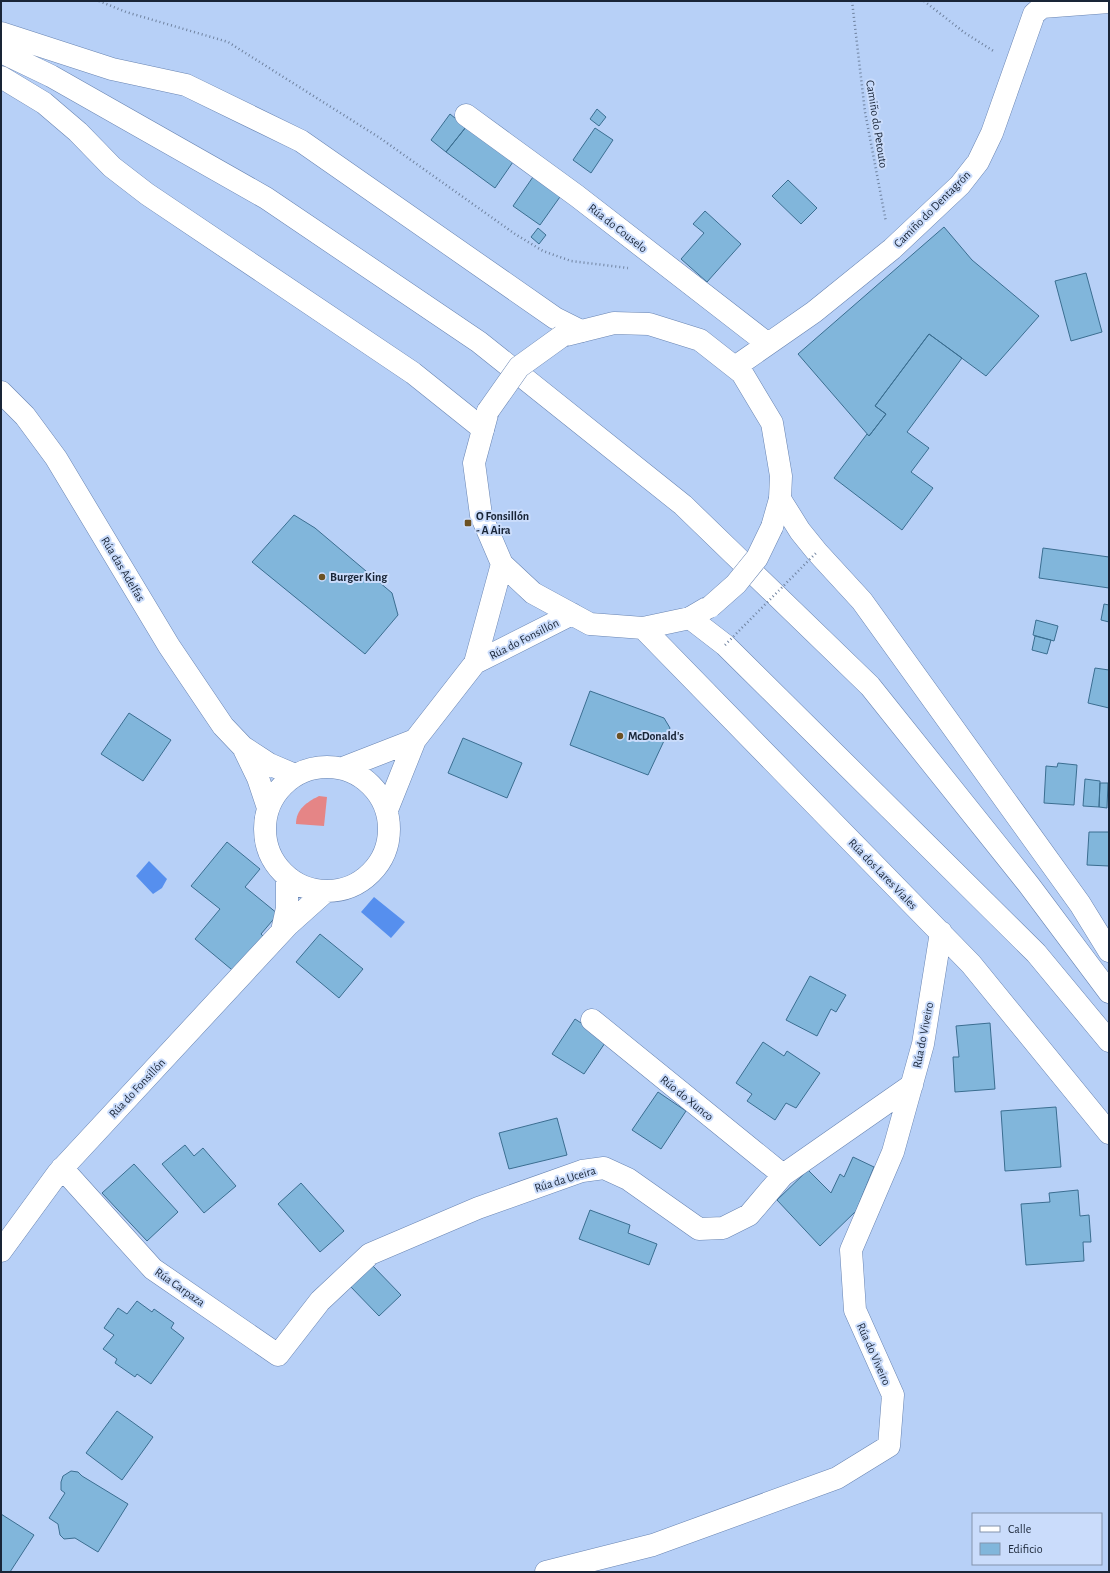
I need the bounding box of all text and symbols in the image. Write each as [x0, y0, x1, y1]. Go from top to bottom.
street label: Camiño do Petouto [864, 79, 890, 169]
street label: Camiño do Dentagrón [891, 168, 973, 250]
street label: Rúa do Couselo [586, 201, 650, 255]
place label: O Fonsillón - A Aira [476, 510, 529, 536]
marker: O Fonsillón - A Aira [463, 518, 473, 528]
street label: Rúa das Adelfas [99, 535, 147, 603]
place label: Burger King [330, 571, 388, 583]
marker: Burger King [317, 572, 327, 582]
street label: Rúa do Fonsillón [487, 616, 561, 662]
place label: McDonald's [628, 730, 684, 742]
marker: McDonald's [615, 731, 625, 741]
street label: Rúa dos Lares Viales [846, 836, 920, 912]
street label: Rúa do Viveiro [911, 1001, 935, 1069]
street label: Rúa do Fonsillón [107, 1056, 167, 1120]
street label: Rúo do Xunco [658, 1073, 716, 1123]
street label: Rúa da Uceira [533, 1164, 597, 1194]
street label: Rúa Carpaza [153, 1266, 207, 1309]
street label: Rúa do Viveiro [855, 1321, 893, 1387]
legend [972, 1513, 1102, 1565]
text: Calle [1008, 1523, 1031, 1535]
text: Edificio [1008, 1543, 1043, 1555]

